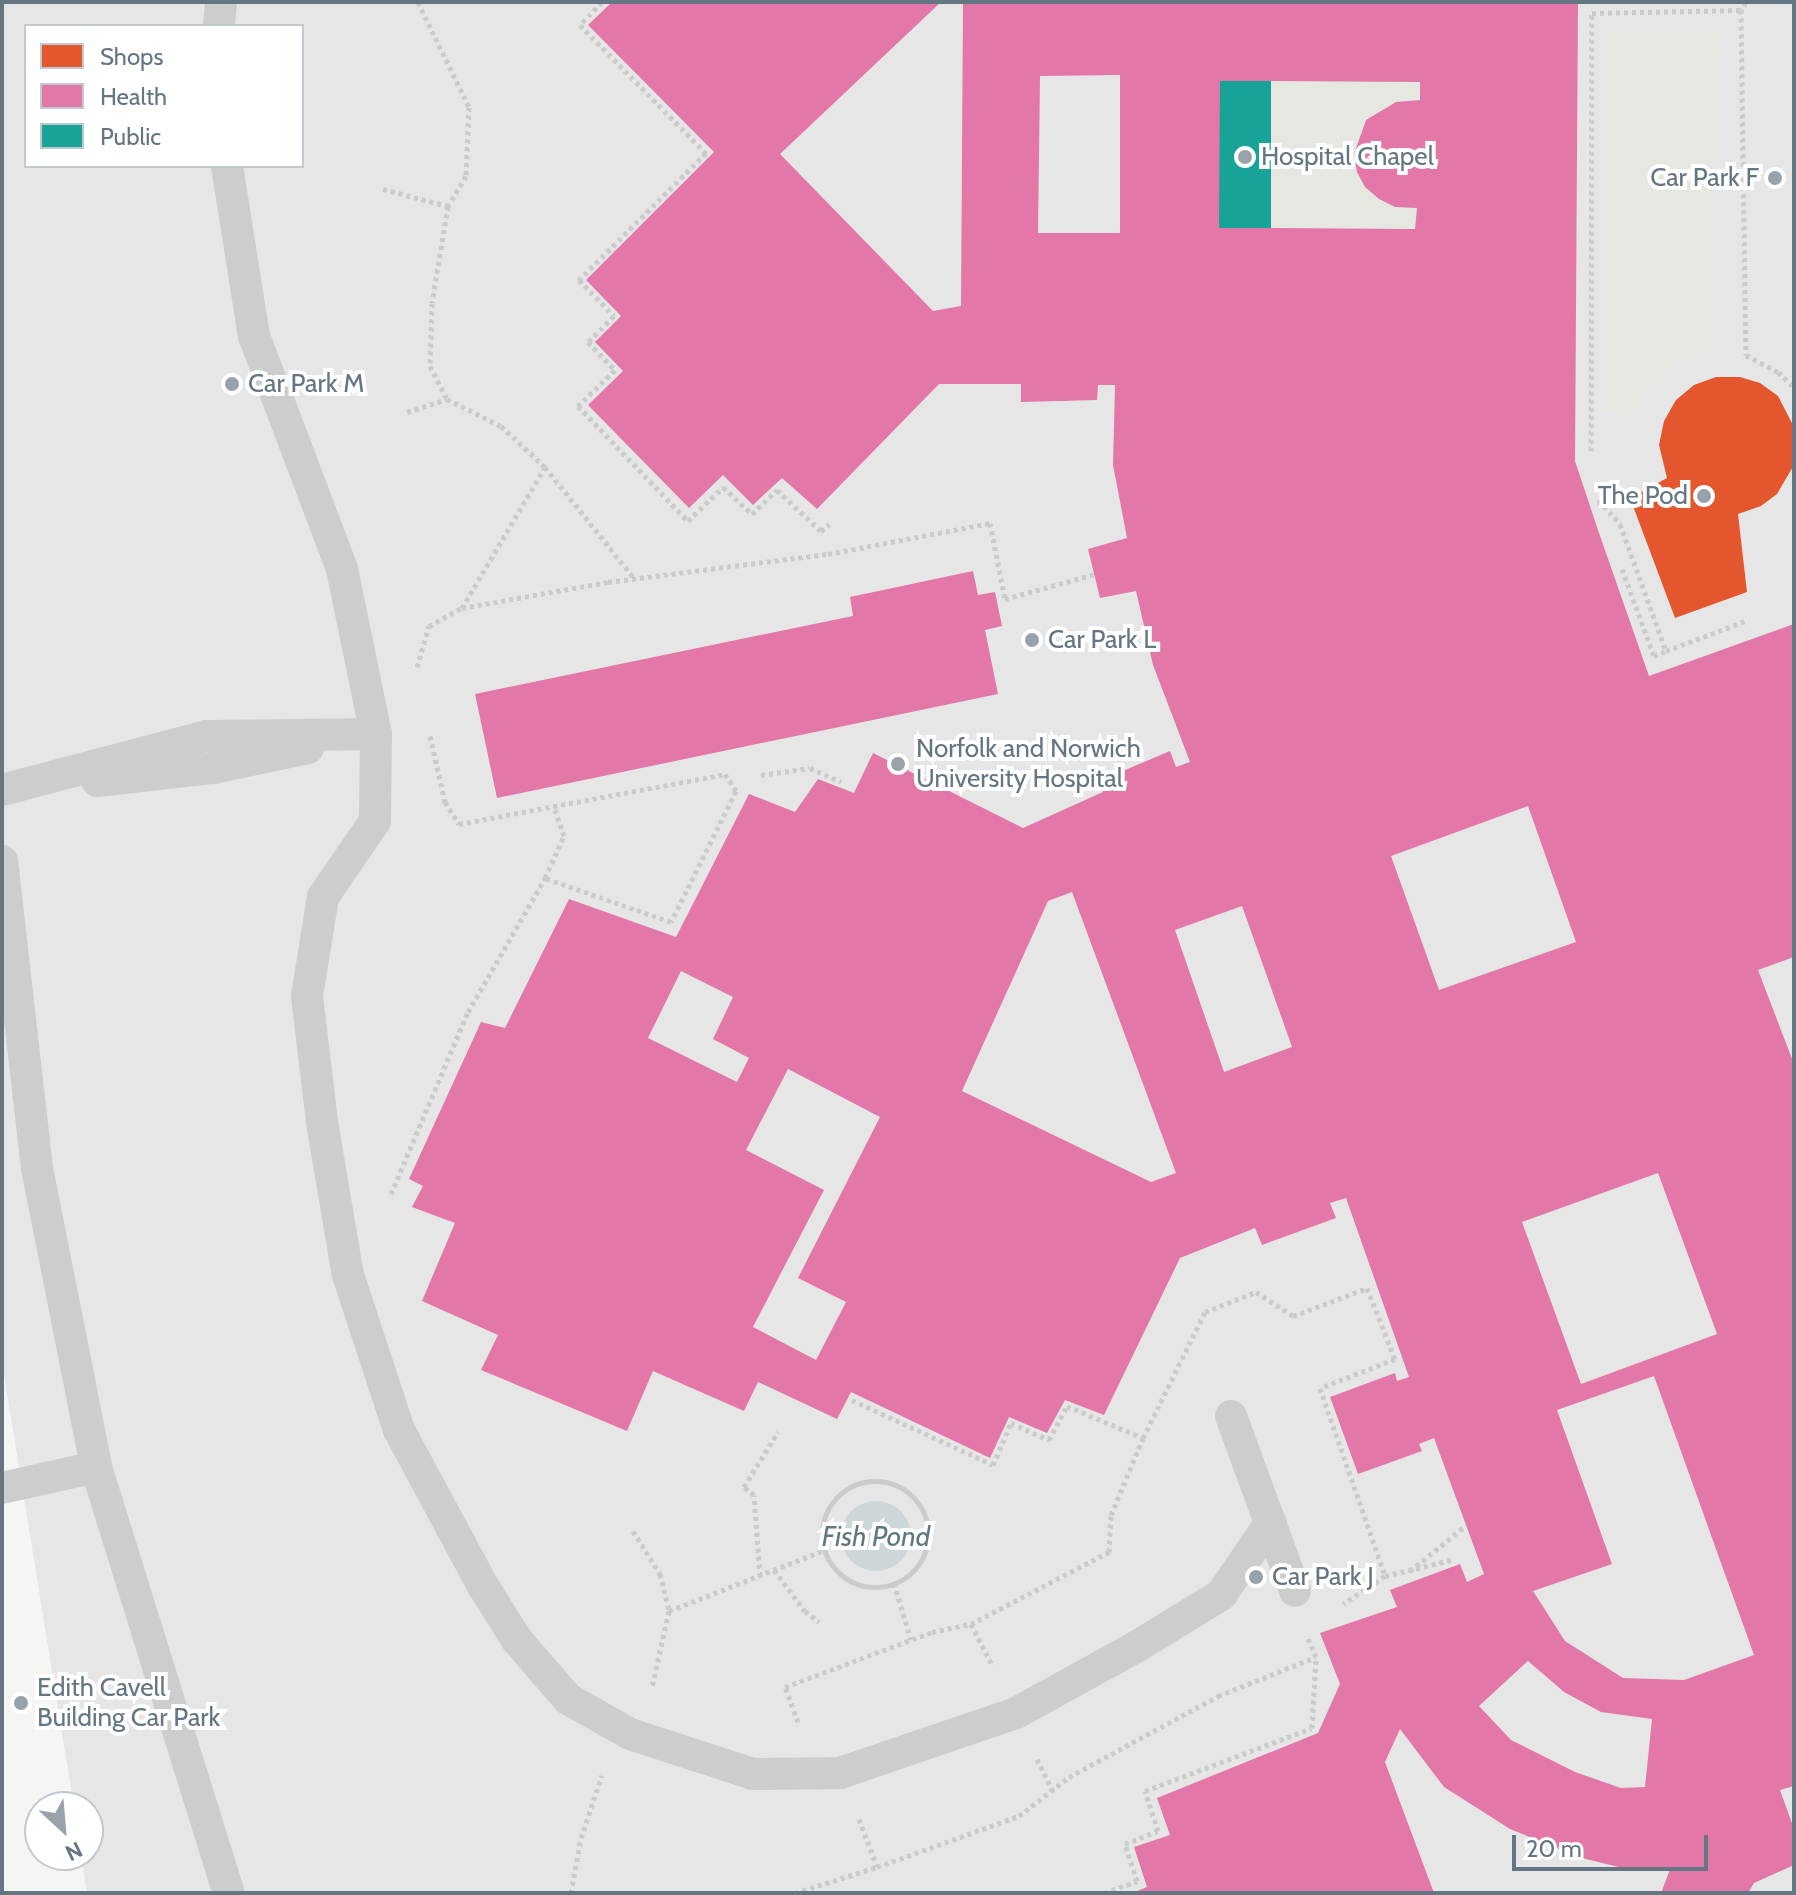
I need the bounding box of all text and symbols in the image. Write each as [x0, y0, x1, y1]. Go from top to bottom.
legend [24, 24, 304, 168]
text: Shops [100, 42, 163, 71]
text: Health [100, 82, 167, 111]
text: Public [100, 122, 161, 151]
place label: Hospital Chapel [1261, 141, 1434, 173]
marker: Hospital Chapel [1236, 148, 1254, 166]
place label: Car Park F [1650, 162, 1759, 194]
marker: Car Park F [1766, 169, 1784, 187]
place label: Car Park M [248, 368, 364, 400]
marker: Car Park M [223, 375, 241, 393]
place label: The Pod [1598, 480, 1688, 512]
marker: The Pod [1695, 487, 1713, 505]
place label: Car Park L [1048, 624, 1156, 656]
marker: Car Park L [1023, 631, 1041, 649]
place label: Norfolk and Norwich University Hospital [916, 733, 1141, 794]
marker: Norfolk and Norwich University Hospital [887, 753, 909, 775]
water label: Fish Pond [822, 1519, 930, 1553]
place label: Car Park J [1272, 1561, 1374, 1593]
marker: Car Park J [1247, 1568, 1265, 1586]
place label: Edith Cavell Building Car Park [37, 1672, 220, 1734]
marker: Edith Cavell Building Car Park [12, 1694, 30, 1712]
north arrow [24, 1791, 104, 1871]
scale bar [1516, 1819, 1712, 1869]
text: 20 m [1526, 1834, 1582, 1863]
text: N [61, 1836, 87, 1867]

